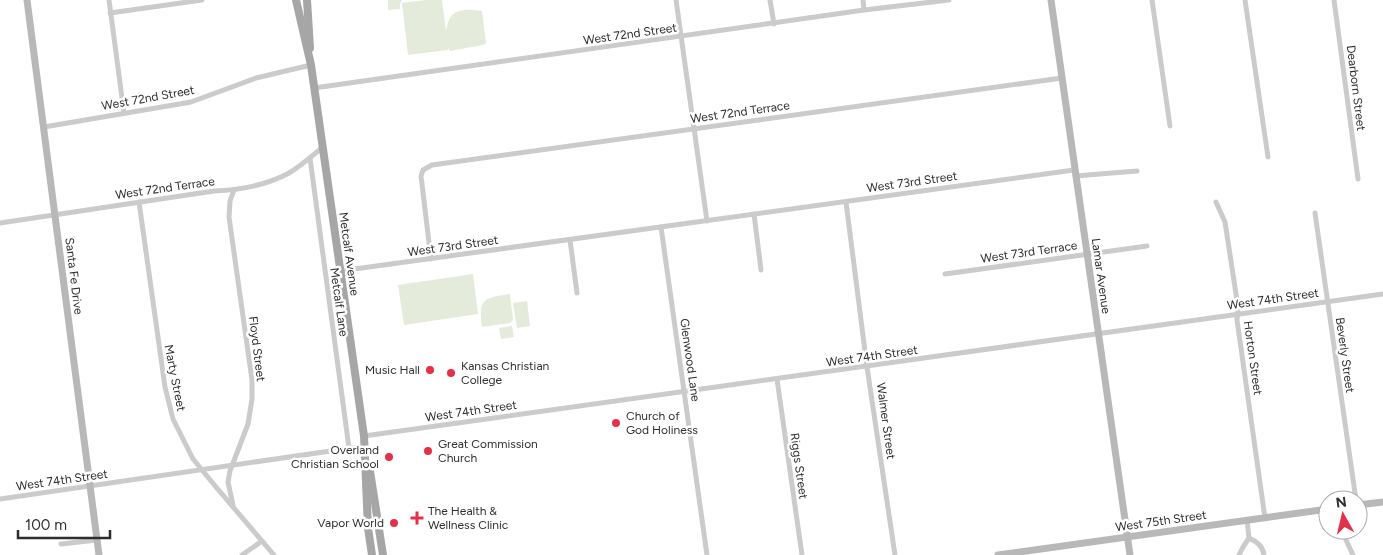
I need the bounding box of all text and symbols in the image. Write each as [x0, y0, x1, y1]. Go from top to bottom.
street label: West 72nd Street [582, 20, 678, 47]
street label: Dearborn Street [1344, 44, 1368, 132]
street label: West 72nd Street [100, 83, 196, 113]
street label: West 72nd Terrace [689, 98, 791, 126]
street label: West 73rd Street [866, 169, 959, 195]
street label: West 72nd Terrace [114, 174, 216, 202]
street label: Metcalf Avenue [336, 211, 362, 297]
street label: West 73rd Street [407, 233, 500, 259]
street label: Santa Fe Drive [62, 237, 86, 316]
street label: Lamar Avenue [1089, 237, 1113, 315]
street label: West 73rd Terrace [980, 238, 1079, 266]
street label: Metcalf Lane [327, 267, 351, 338]
street label: West 74th Street [1226, 286, 1320, 312]
street label: Floyd Street [246, 316, 268, 383]
street label: Beverly Street [1333, 316, 1357, 394]
street label: Glenwood Lane [677, 318, 703, 403]
street label: Horton Street [1241, 320, 1265, 396]
street label: Marty Street [162, 343, 188, 413]
street label: West 74th Street [825, 343, 919, 369]
place label: Kansas Christian College [461, 359, 550, 387]
place label: Music Hall [365, 363, 420, 377]
marker: Music Hall [424, 364, 436, 376]
marker: Kansas Christian College [445, 367, 457, 379]
street label: Walmer Street [874, 382, 898, 461]
street label: West 74th Street [424, 398, 518, 424]
place label: Church of God Holiness [626, 409, 698, 437]
marker: Church of God Holiness [610, 417, 622, 429]
street label: Riggs Street [787, 432, 811, 500]
place label: Great Commission Church [438, 437, 538, 465]
place label: Overland Christian School [291, 443, 379, 471]
marker: Great Commission Church [422, 445, 434, 457]
marker: Overland Christian School [383, 451, 395, 463]
street label: West 74th Street [15, 467, 109, 493]
north arrow [1318, 490, 1368, 540]
text: N [1335, 493, 1348, 512]
place label: The Health & Wellness Clinic [428, 504, 509, 532]
scale bar [18, 508, 110, 540]
street label: West 75th Street [1115, 508, 1208, 534]
marker: The Health & Wellness Clinic [410, 511, 424, 525]
text: 100 m [25, 516, 67, 534]
place label: Vapor World [317, 516, 384, 530]
marker: Vapor World [388, 517, 400, 529]

